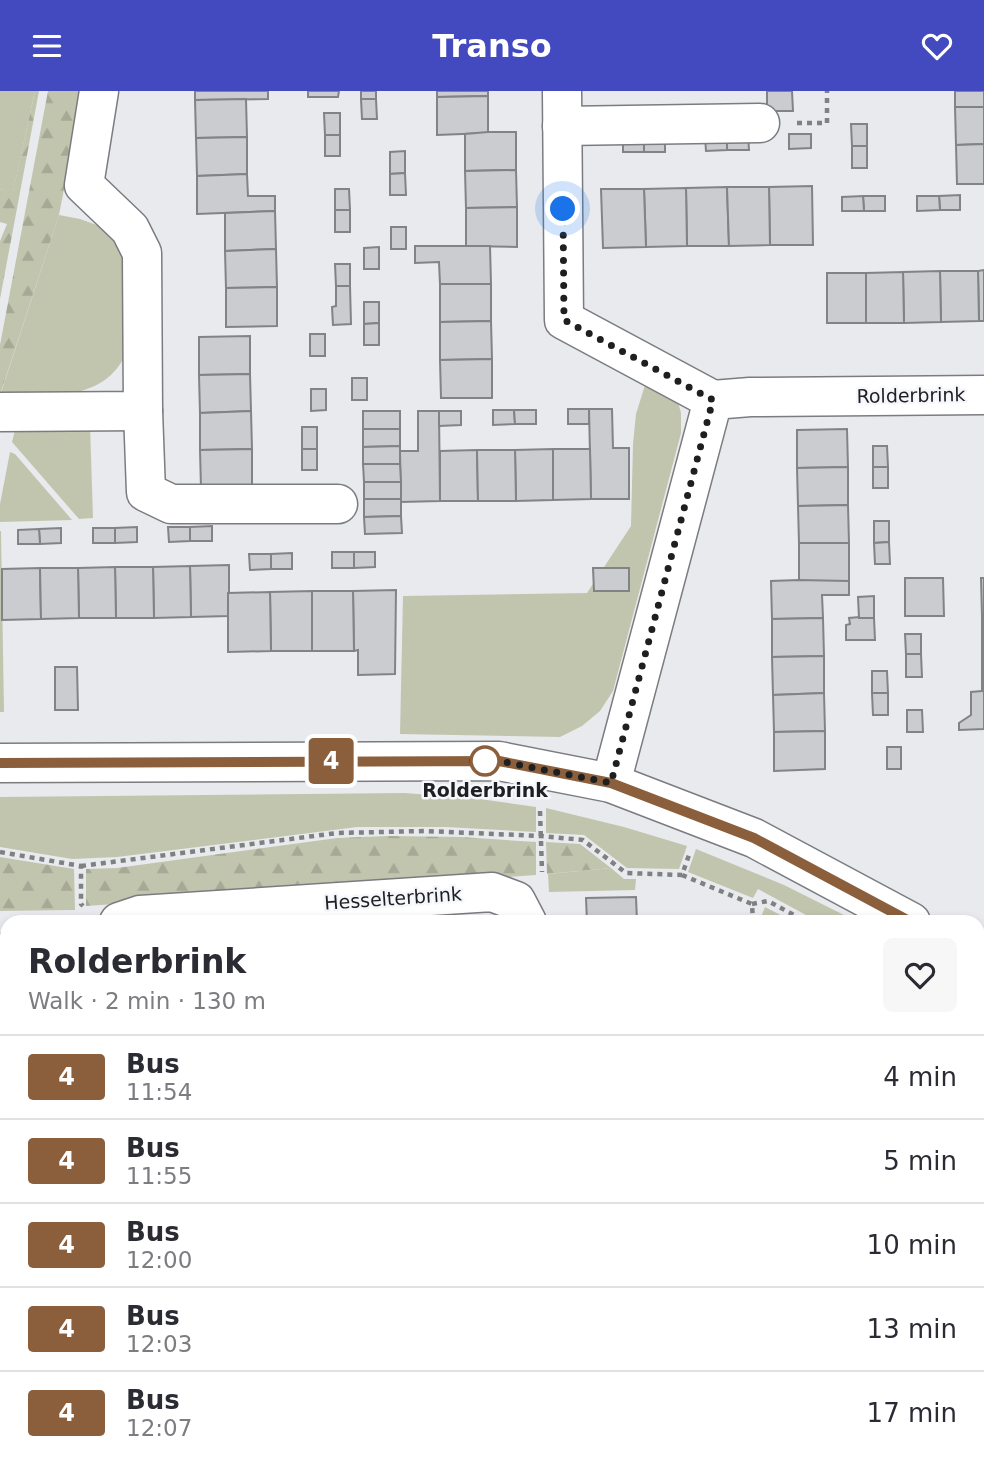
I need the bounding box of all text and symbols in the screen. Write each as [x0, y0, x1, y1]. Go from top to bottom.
icon: menu [28, 27, 66, 65]
text: Transo [432, 27, 552, 65]
icon: heart [918, 27, 956, 65]
your location [545, 191, 580, 226]
street label: Rolderbrink [856, 383, 966, 407]
line badge: 4 [308, 738, 354, 784]
marker: Rolderbrink [470, 746, 500, 776]
text: 4 [323, 747, 339, 775]
place label: Rolderbrink [422, 779, 548, 801]
street label: Hesselterbrink [323, 882, 463, 914]
button: heart [883, 938, 957, 1012]
text: Rolderbrink [28, 942, 246, 981]
text: Walk · 2 min · 130 m [28, 988, 266, 1014]
text: Bus [126, 1049, 180, 1079]
text: 4 min [883, 1062, 957, 1092]
text: 4 [58, 1063, 75, 1091]
text: 11:54 [126, 1079, 192, 1105]
text: Bus [126, 1133, 180, 1163]
text: 5 min [883, 1146, 957, 1176]
text: 4 [58, 1147, 75, 1175]
text: 11:55 [126, 1163, 192, 1189]
text: Bus [126, 1217, 180, 1247]
text: 10 min [867, 1230, 957, 1260]
text: 4 [58, 1231, 75, 1259]
text: 12:00 [126, 1247, 192, 1273]
text: Bus [126, 1301, 180, 1331]
text: 13 min [867, 1314, 957, 1344]
text: 4 [58, 1315, 75, 1343]
text: 12:03 [126, 1331, 192, 1357]
text: Bus [126, 1385, 180, 1415]
text: 17 min [867, 1398, 957, 1428]
text: 4 [58, 1399, 75, 1427]
text: 12:07 [126, 1415, 192, 1441]

